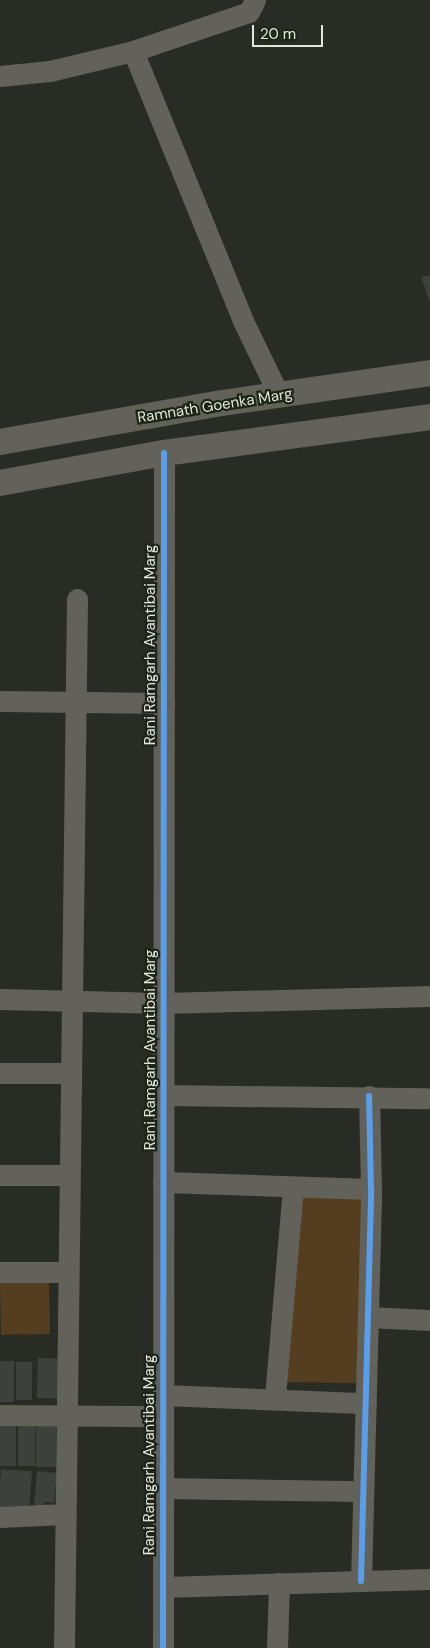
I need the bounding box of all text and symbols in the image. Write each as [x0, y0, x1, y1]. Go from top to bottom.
scale bar [255, 15, 326, 47]
text: 20 m [260, 24, 296, 44]
street label: Ramnath Goenka Marg [136, 385, 294, 427]
street label: Rani Ramgarh Avantibai Marg [142, 545, 160, 745]
street label: Rani Ramgarh Avantibai Marg [142, 950, 160, 1150]
street label: Rani Ramgarh Avantibai Marg [141, 1355, 159, 1555]

